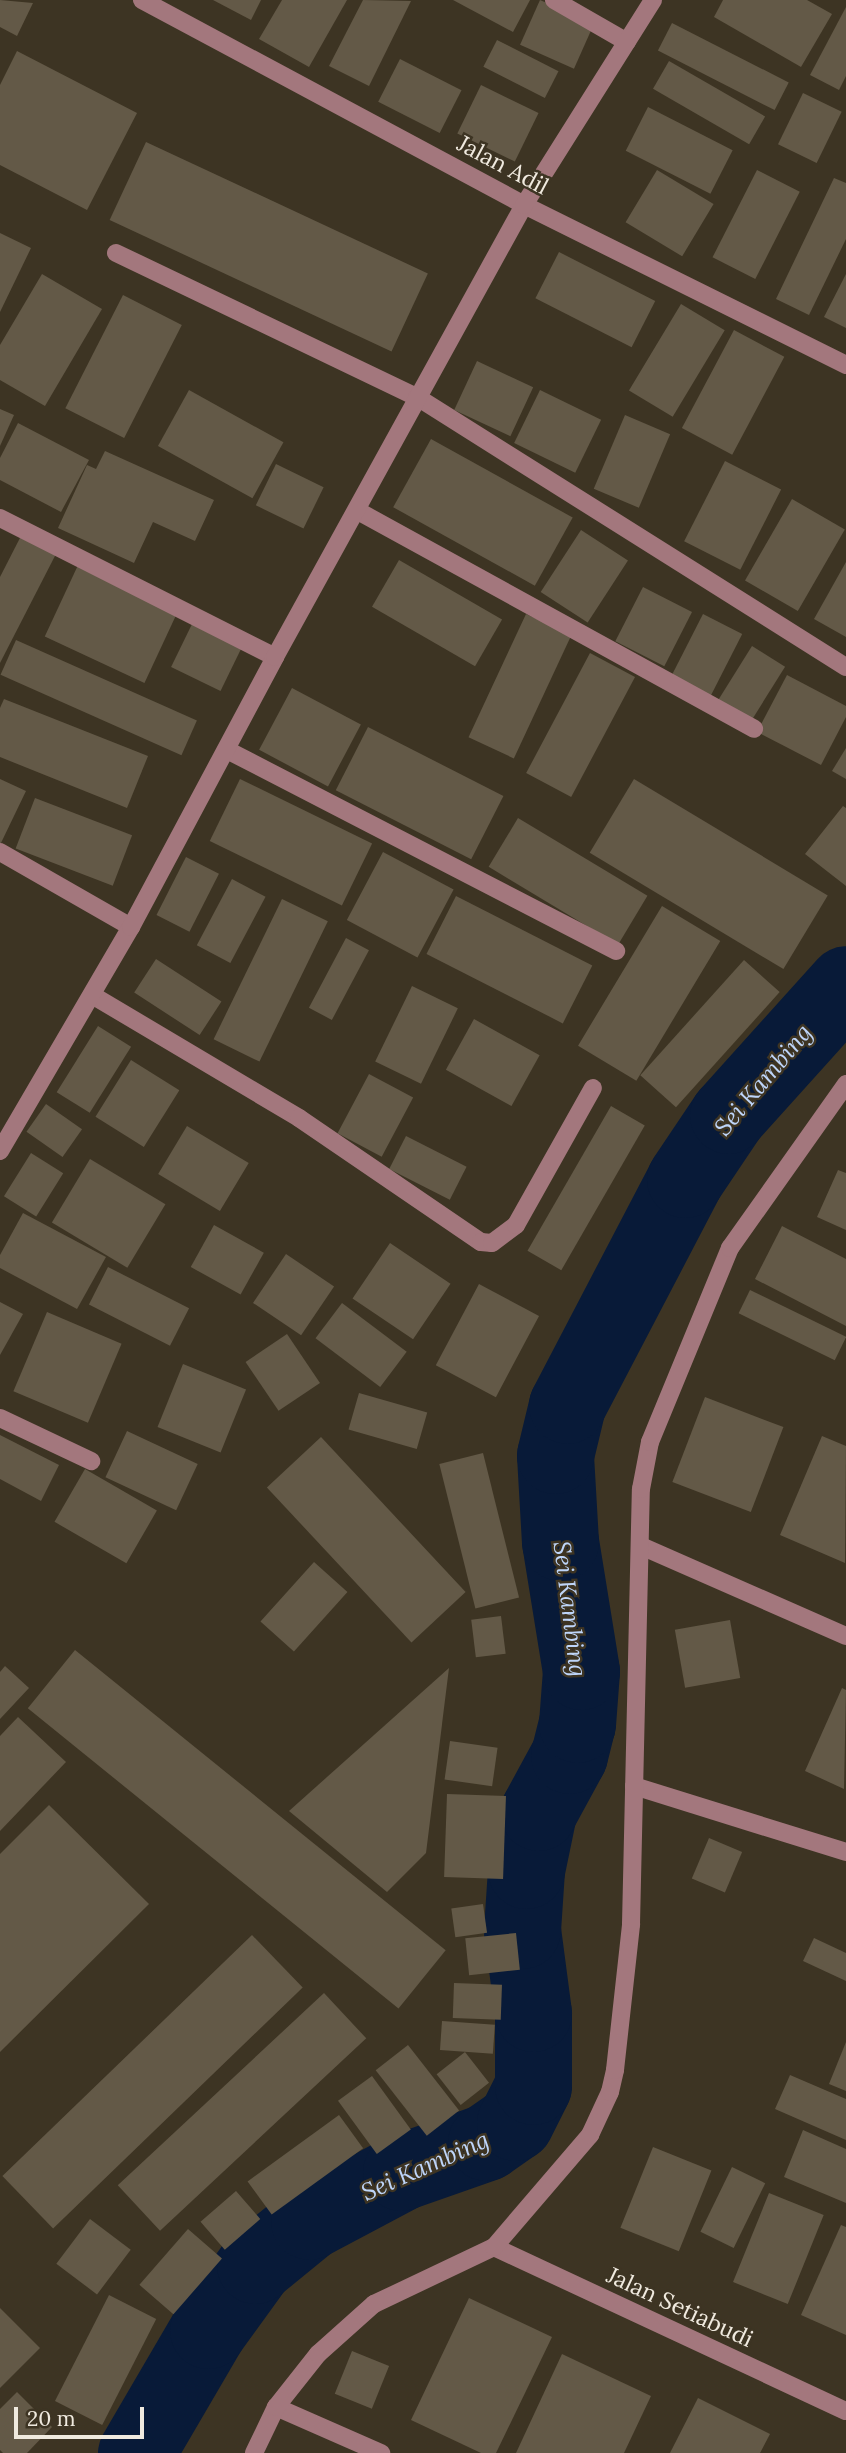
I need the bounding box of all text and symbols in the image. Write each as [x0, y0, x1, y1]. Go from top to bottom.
street label: Jalan Adil [453, 130, 553, 200]
water label: Sei Kambing [708, 1019, 818, 1141]
water label: Sei Kambing [547, 1540, 593, 1678]
water label: Sei Kambing [357, 2125, 493, 2207]
street label: Jalan Setiabudi [603, 2261, 757, 2353]
scale bar [18, 2394, 147, 2438]
text: 20 m [27, 2405, 76, 2432]

